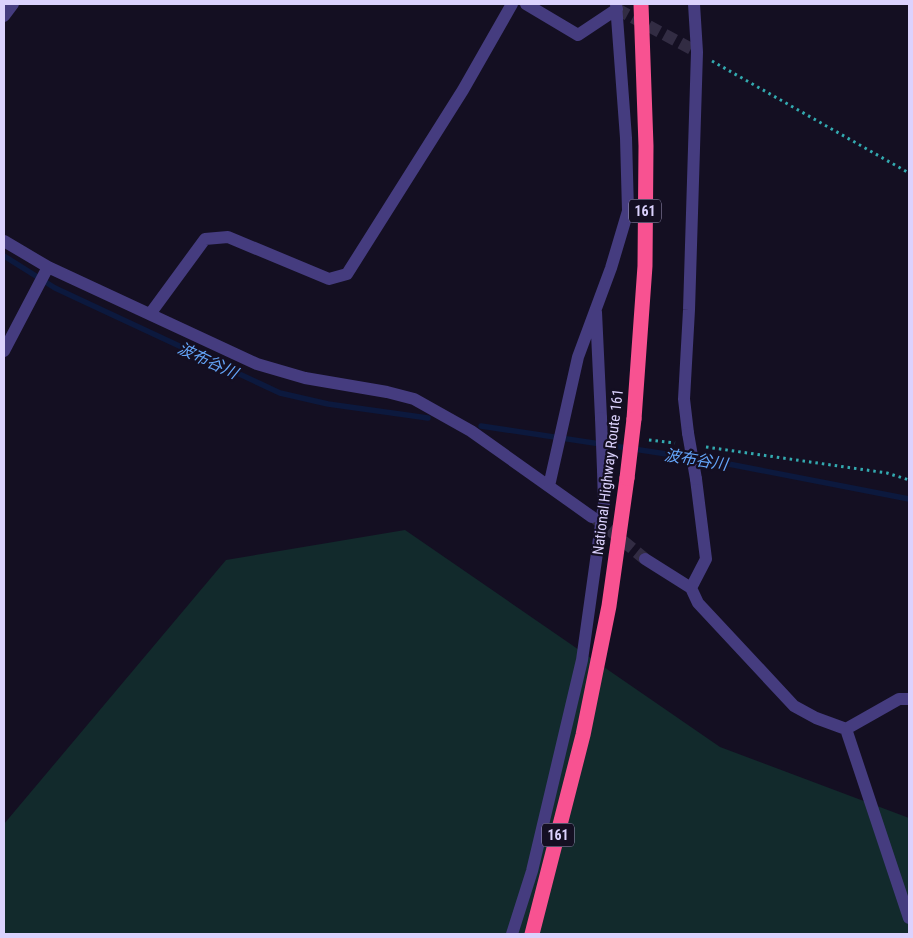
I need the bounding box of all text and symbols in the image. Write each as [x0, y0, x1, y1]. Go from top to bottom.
road number: 161 [629, 200, 661, 222]
water label: 波布谷川 [175, 338, 243, 383]
street label: National Highway Route 161 [589, 388, 627, 556]
water label: 波布谷川 [663, 445, 731, 474]
road number: 161 [542, 824, 574, 846]

